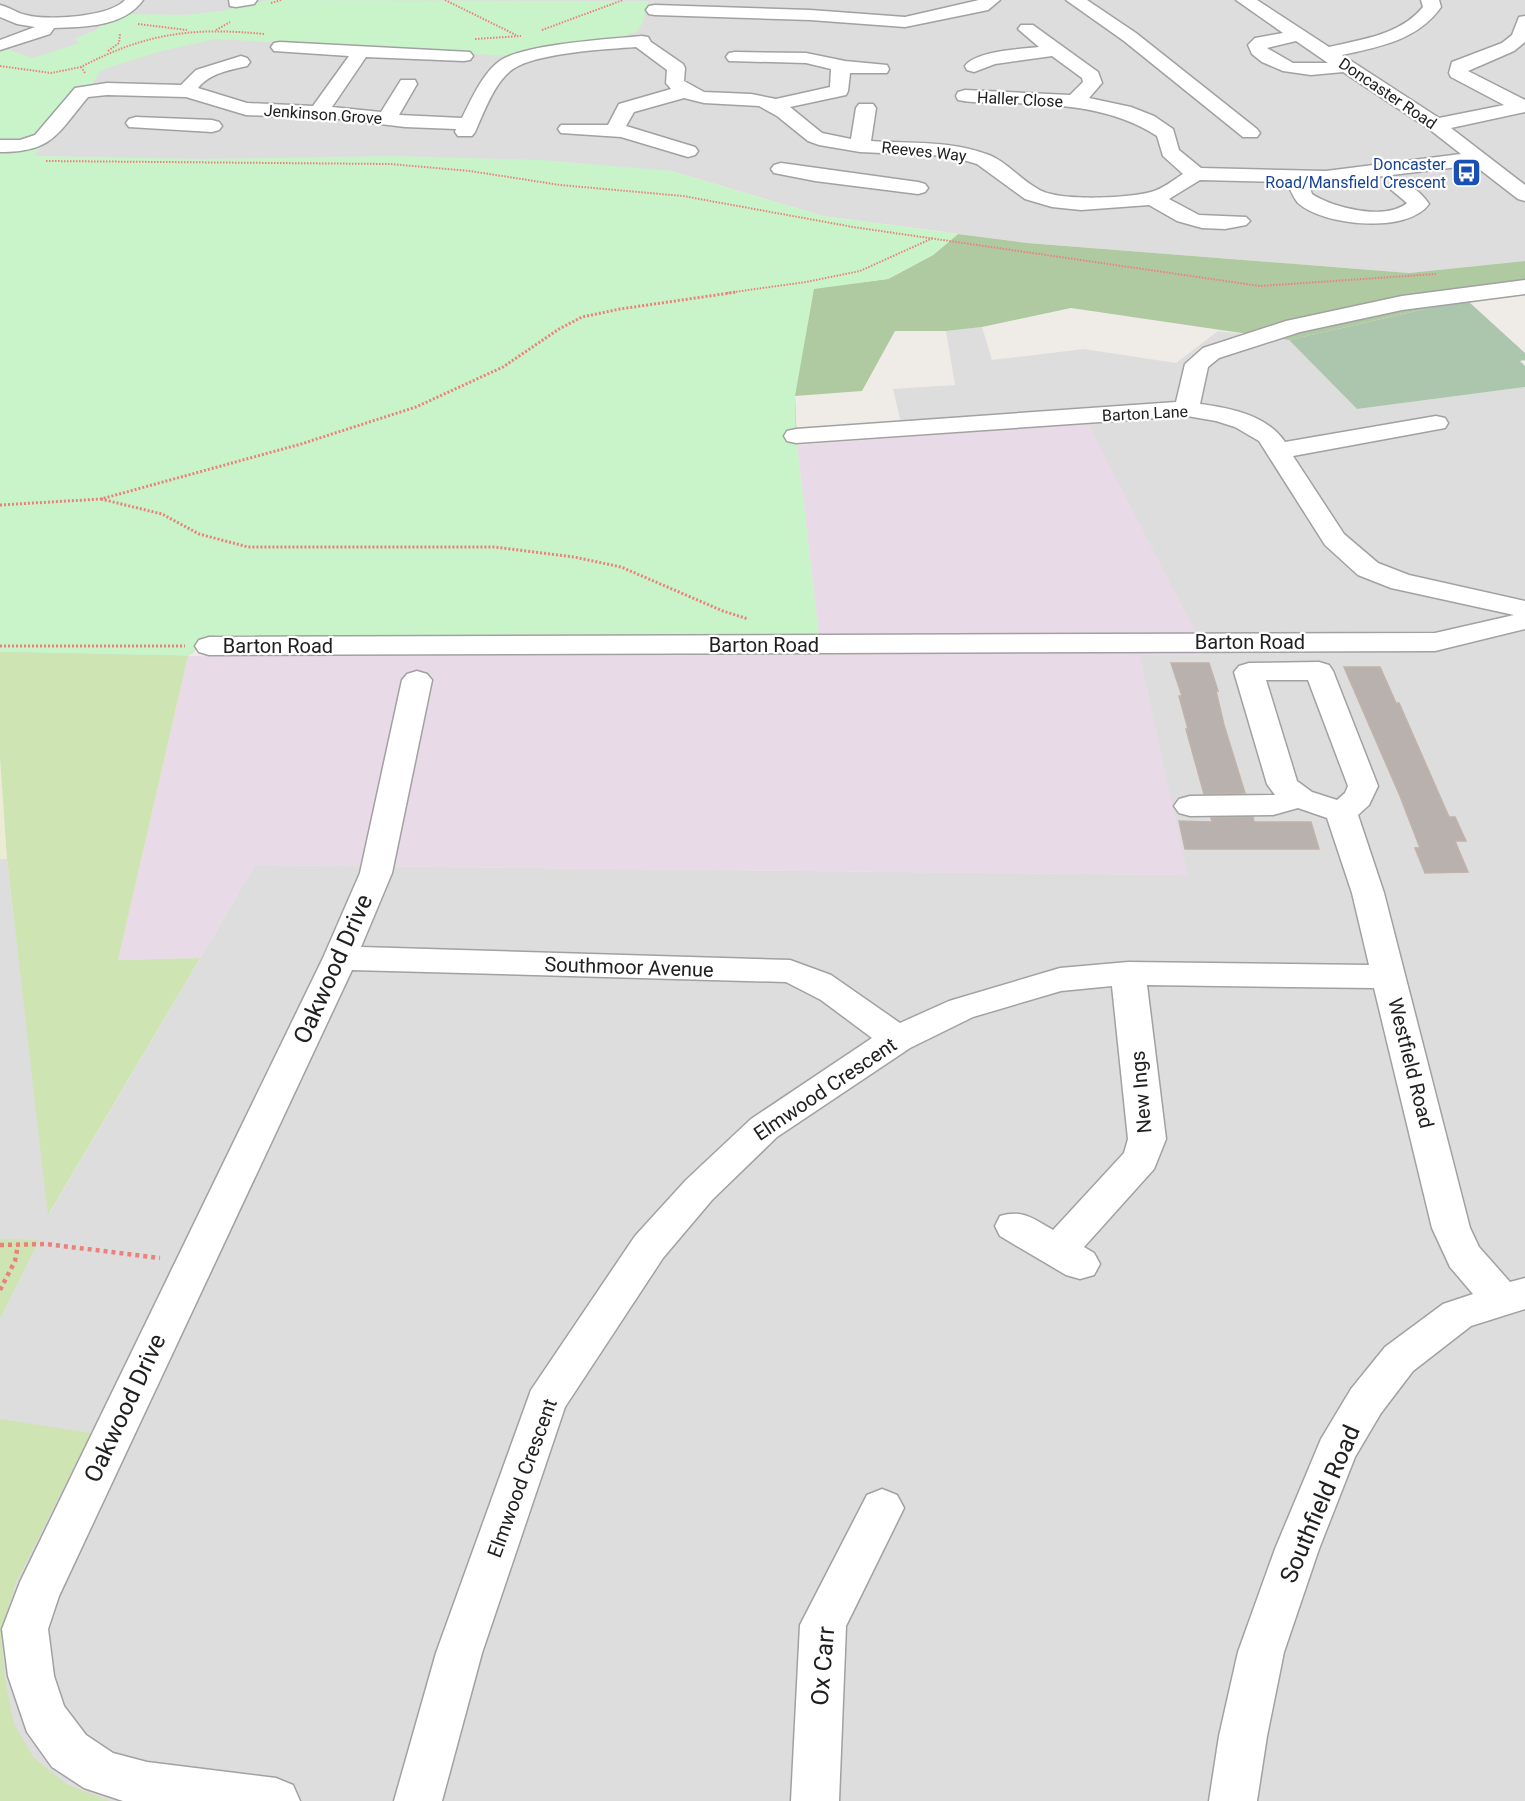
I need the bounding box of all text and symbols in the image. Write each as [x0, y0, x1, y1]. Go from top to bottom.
street label: Doncaster Road [1335, 54, 1440, 133]
street label: Haller Close [977, 88, 1063, 111]
street label: Jenkinson Grove [263, 101, 383, 128]
street label: Reeves Way [881, 138, 968, 165]
place label: Doncaster Road/Mansfield Crescent [1265, 155, 1447, 192]
bus stop icon: Doncaster Road/Mansfield Crescent [1451, 157, 1483, 189]
street label: Barton Lane [1102, 402, 1189, 425]
street label: Barton Road [1195, 630, 1305, 654]
street label: Barton Road [709, 633, 819, 657]
street label: Barton Road [223, 634, 333, 658]
street label: Oakwood Drive [288, 890, 378, 1048]
street label: Southmoor Avenue [544, 952, 714, 982]
street label: Westfield Road [1383, 995, 1439, 1131]
street label: Elmwood Crescent [749, 1032, 901, 1146]
street label: New Ings [1125, 1050, 1157, 1134]
street label: Oakwood Drive [78, 1329, 172, 1487]
street label: Elmwood Crescent [482, 1395, 562, 1561]
street label: Southfield Road [1274, 1421, 1366, 1587]
street label: Ox Carr [806, 1625, 840, 1707]

